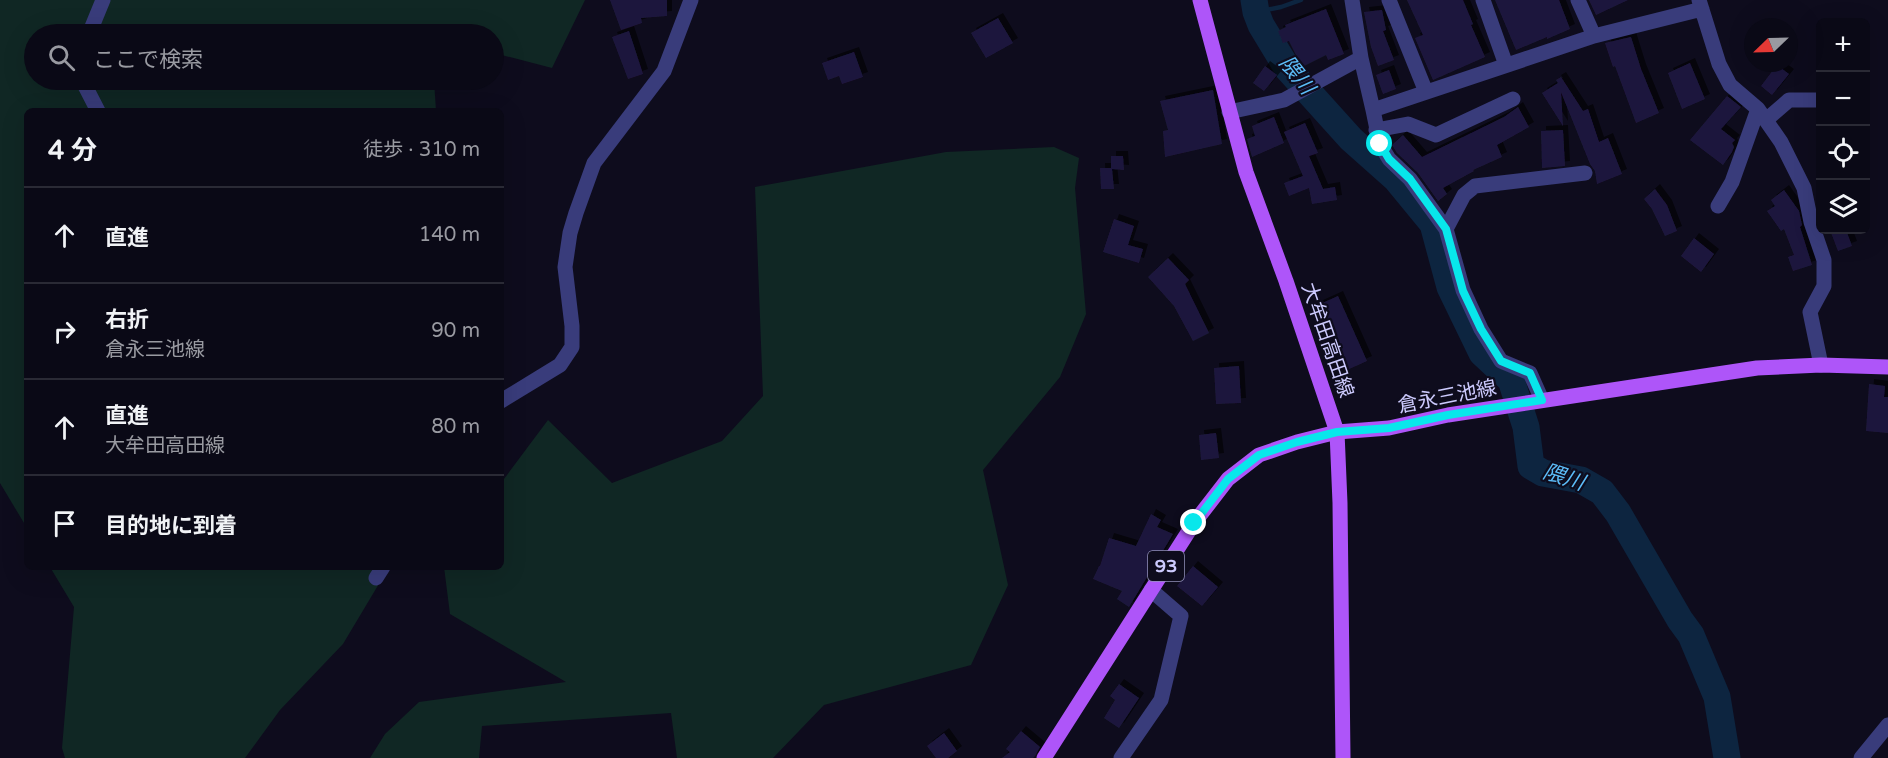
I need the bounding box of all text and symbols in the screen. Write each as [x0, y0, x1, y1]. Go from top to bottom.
north arrow [1744, 18, 1798, 72]
map controls [1816, 18, 1870, 234]
button: + [1816, 18, 1870, 72]
search box [24, 24, 504, 90]
icon: search [45, 41, 78, 74]
text: ここで検索 [93, 47, 203, 73]
water label: 隈川 [1274, 51, 1321, 101]
button: − [1816, 72, 1870, 126]
button: locate [1816, 126, 1870, 180]
route start [1366, 130, 1392, 156]
text: 4 分 [48, 135, 97, 166]
text: 徒歩 · 310 m [363, 138, 480, 162]
button: layers [1816, 180, 1870, 234]
icon: ahead [48, 219, 81, 252]
text: 140 m [419, 223, 480, 247]
text: 直進 [105, 225, 149, 251]
street label: 大牟田高田線 [1296, 280, 1358, 401]
text: 右折 [105, 307, 149, 333]
icon: right [48, 315, 81, 348]
text: 90 m [431, 319, 480, 343]
text: 倉永三池線 [105, 338, 205, 362]
street label: 倉永三池線 [1396, 376, 1499, 418]
text: 直進 [105, 403, 149, 429]
icon: ahead [48, 411, 81, 444]
text: 80 m [431, 415, 480, 439]
text: 大牟田高田線 [105, 434, 225, 458]
water label: 隈川 [1540, 459, 1590, 496]
icon: arrive [48, 507, 81, 540]
route end [1180, 509, 1206, 535]
text: 目的地に到着 [105, 513, 237, 539]
road number: 93 [1148, 551, 1184, 581]

